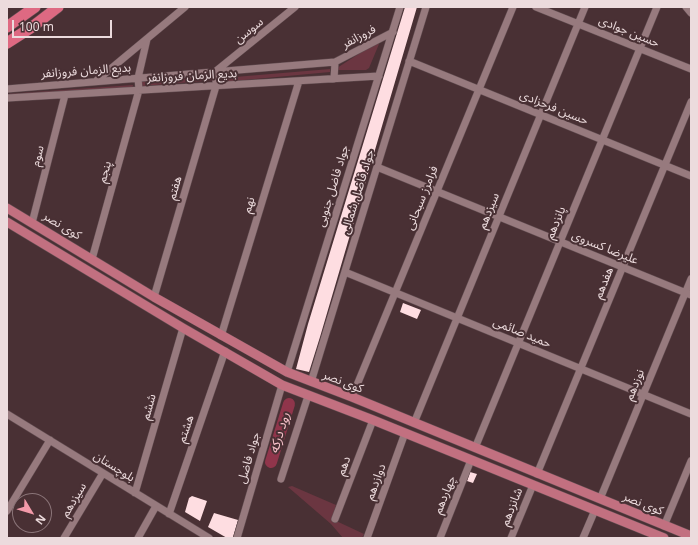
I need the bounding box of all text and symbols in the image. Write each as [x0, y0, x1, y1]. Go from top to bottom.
scale bar [14, 12, 114, 38]
street label: حسین جوادی [597, 13, 661, 51]
street label: سوسن [232, 15, 266, 47]
text: 100 m [19, 18, 54, 35]
street label: فروزانفر [340, 22, 378, 52]
street label: بدیع الزمان فروزانفر [40, 61, 132, 81]
street label: بدیع‌ الزمان فروزانفر [146, 66, 238, 86]
street label: حسین فرحزادی [518, 88, 590, 128]
street label: جواد فاضل جنوبی [314, 143, 352, 229]
street label: سوم [28, 144, 48, 168]
street label: جواد فاضل شمالی [338, 148, 378, 236]
street label: پنجم [95, 159, 115, 185]
street label: فرامرز سبحانی [403, 164, 441, 232]
street label: هفتم [165, 174, 185, 202]
street label: سیزدهم [475, 191, 503, 231]
street label: نهم [240, 195, 258, 215]
street label: پانزدهم [543, 205, 569, 241]
street label: کوی نصر [40, 209, 84, 243]
street label: علیرضا کسروی [570, 228, 640, 268]
street label: هفدهم [591, 265, 617, 301]
street label: حمید صائمی [491, 315, 553, 351]
street label: نوزدهم [622, 367, 648, 403]
street label: کوی نصر [321, 368, 365, 396]
street label: ششم [138, 392, 160, 422]
water label: رود درکه [266, 410, 294, 456]
street label: هشتم [175, 413, 197, 445]
street label: جواد فاضل [235, 431, 263, 485]
street label: بلوچستان [91, 449, 137, 485]
street label: دهم [334, 454, 354, 478]
street label: دوازدهم [363, 462, 389, 502]
street label: چهاردهم [431, 474, 459, 516]
street label: سیزدهم [58, 480, 90, 520]
street label: شانزدهم [498, 486, 526, 528]
street label: کوی نصر [621, 489, 665, 519]
north arrow [12, 493, 52, 533]
text: N [32, 512, 50, 528]

